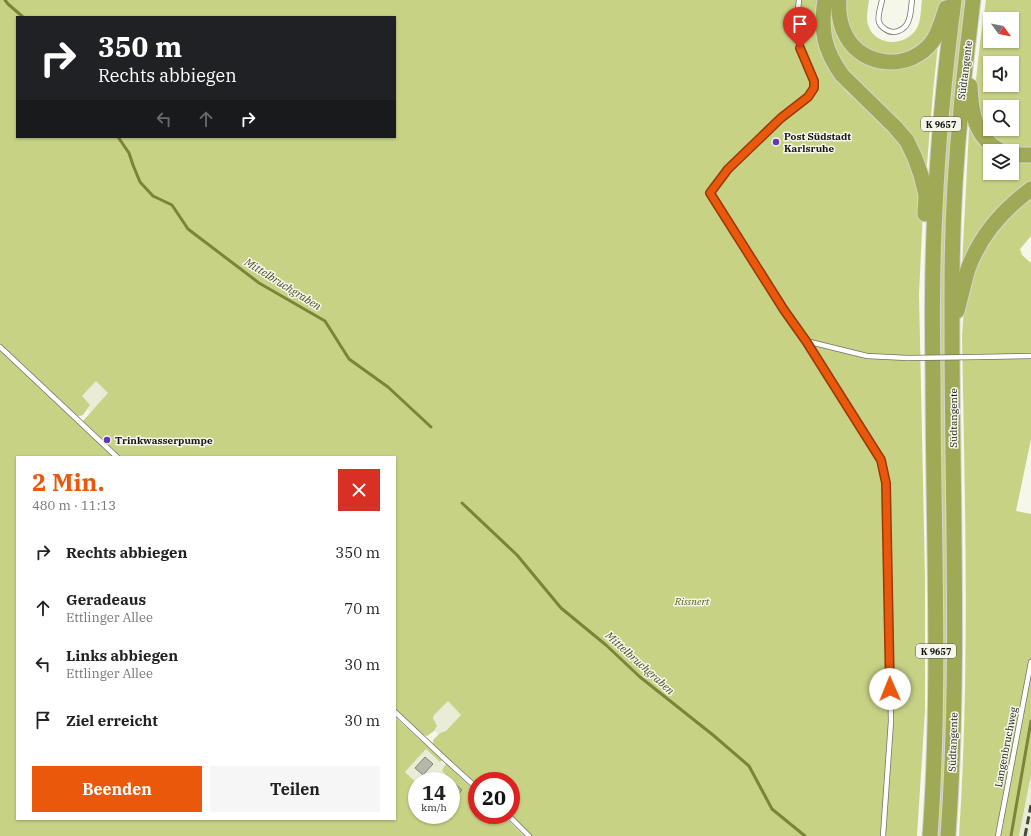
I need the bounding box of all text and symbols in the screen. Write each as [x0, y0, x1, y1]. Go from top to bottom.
pin [783, 7.0, 817, 48]
north arrow [983, 12, 1019, 48]
map controls [983, 12, 1019, 180]
icon: arrive [789, 13, 811, 35]
text: 350 m [98, 28, 182, 65]
icon: right [32, 32, 84, 84]
street label: Südtangente [955, 40, 975, 100]
button: sound [983, 56, 1019, 92]
text: Rechts abbiegen [98, 64, 237, 87]
button: search [983, 100, 1019, 136]
icon: left [153, 108, 175, 130]
icon: ahead [195, 108, 217, 130]
icon: right [237, 108, 259, 130]
road number: K 9657 [921, 117, 961, 131]
place label: Post Südstadt Karlsruhe [784, 130, 851, 155]
marker: Post Südstadt Karlsruhe [771, 137, 781, 147]
button: layers [983, 144, 1019, 180]
water label: Mittelbruchgraben [241, 254, 325, 314]
street label: Südtangente [947, 388, 960, 448]
place label: Trinkwasserpumpe [115, 434, 213, 447]
marker: Trinkwasserpumpe [102, 435, 112, 445]
text: 2 Min. [32, 466, 104, 498]
button: close [338, 469, 380, 511]
text: 480 m · 11:13 [32, 497, 116, 514]
icon: right [32, 541, 54, 563]
text: Rechts abbiegen [66, 543, 187, 562]
text: 350 m [335, 543, 380, 562]
text: Geradeaus [66, 590, 146, 609]
park label: Rissnert [674, 595, 710, 608]
icon: ahead [32, 597, 54, 619]
text: 70 m [344, 599, 380, 618]
text: Ettlinger Allee [66, 609, 153, 626]
water label: Mittelbruchgraben [602, 628, 678, 698]
road number: K 9657 [916, 644, 956, 658]
text: Links abbiegen [66, 646, 178, 665]
icon: left [32, 653, 54, 675]
text: 30 m [344, 655, 380, 674]
text: Ettlinger Allee [66, 665, 153, 682]
position arrow [869, 668, 911, 710]
street label: Langenbruchweg [992, 705, 1020, 788]
icon: arrive [32, 709, 54, 731]
text: Ziel erreicht [66, 711, 158, 730]
text: 30 m [344, 711, 380, 730]
street label: Südtangente [945, 712, 961, 772]
button: Beenden [32, 766, 202, 812]
button: Teilen [210, 766, 380, 812]
speed limit sign: 20 [468, 772, 520, 824]
text: 14 [422, 779, 446, 806]
text: km/h [421, 801, 447, 814]

